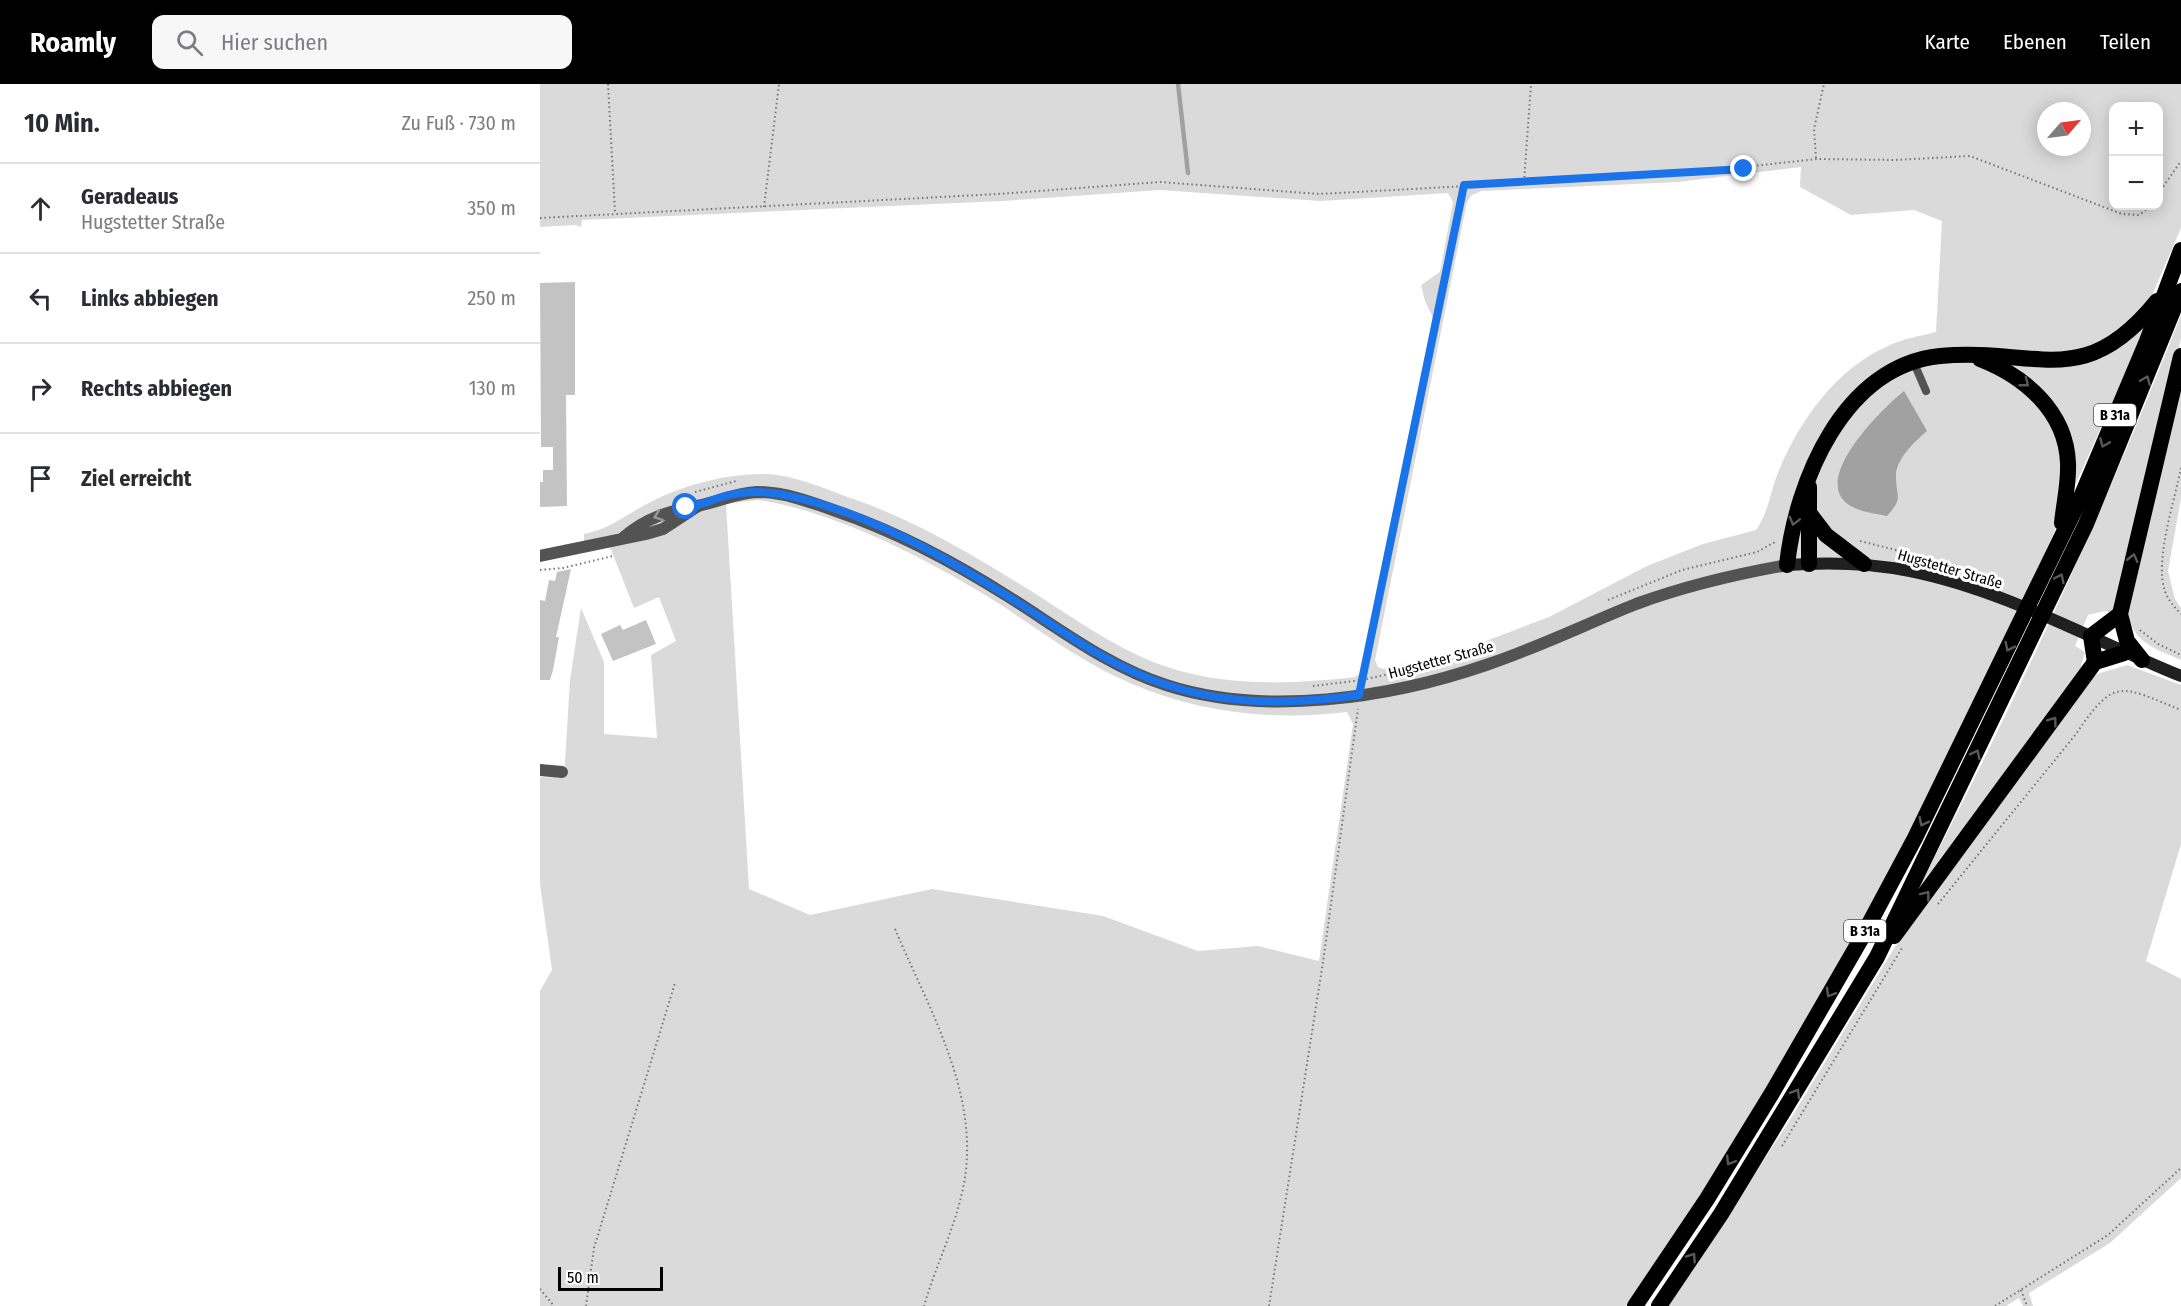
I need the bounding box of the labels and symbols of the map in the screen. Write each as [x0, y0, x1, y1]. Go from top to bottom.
north arrow [2037, 102, 2091, 156]
route end [1730, 155, 1756, 181]
one-way arrow [2139, 375, 2151, 386]
one-way arrow [2018, 376, 2029, 387]
road number: B 31a [2094, 404, 2136, 426]
one-way arrow [2099, 436, 2111, 447]
route start [672, 493, 698, 519]
one-way arrow [653, 508, 664, 521]
one-way arrow [1788, 516, 1801, 526]
street label: Hugstetter Straße [1896, 545, 2004, 593]
one-way arrow [2126, 553, 2139, 563]
one-way arrow [2053, 574, 2065, 585]
street label: Hugstetter Straße [1386, 637, 1496, 683]
one-way arrow [2004, 641, 2016, 652]
one-way arrow [2046, 716, 2057, 727]
one-way arrow [1969, 750, 1981, 761]
one-way arrow [1919, 816, 1930, 827]
one-way arrow [1918, 891, 1929, 902]
road number: B 31a [1844, 920, 1886, 942]
one-way arrow [1825, 987, 1837, 997]
one-way arrow [1789, 1089, 1800, 1099]
one-way arrow [1726, 1155, 1738, 1165]
one-way arrow [1685, 1253, 1696, 1264]
scale bar [558, 1264, 663, 1292]

